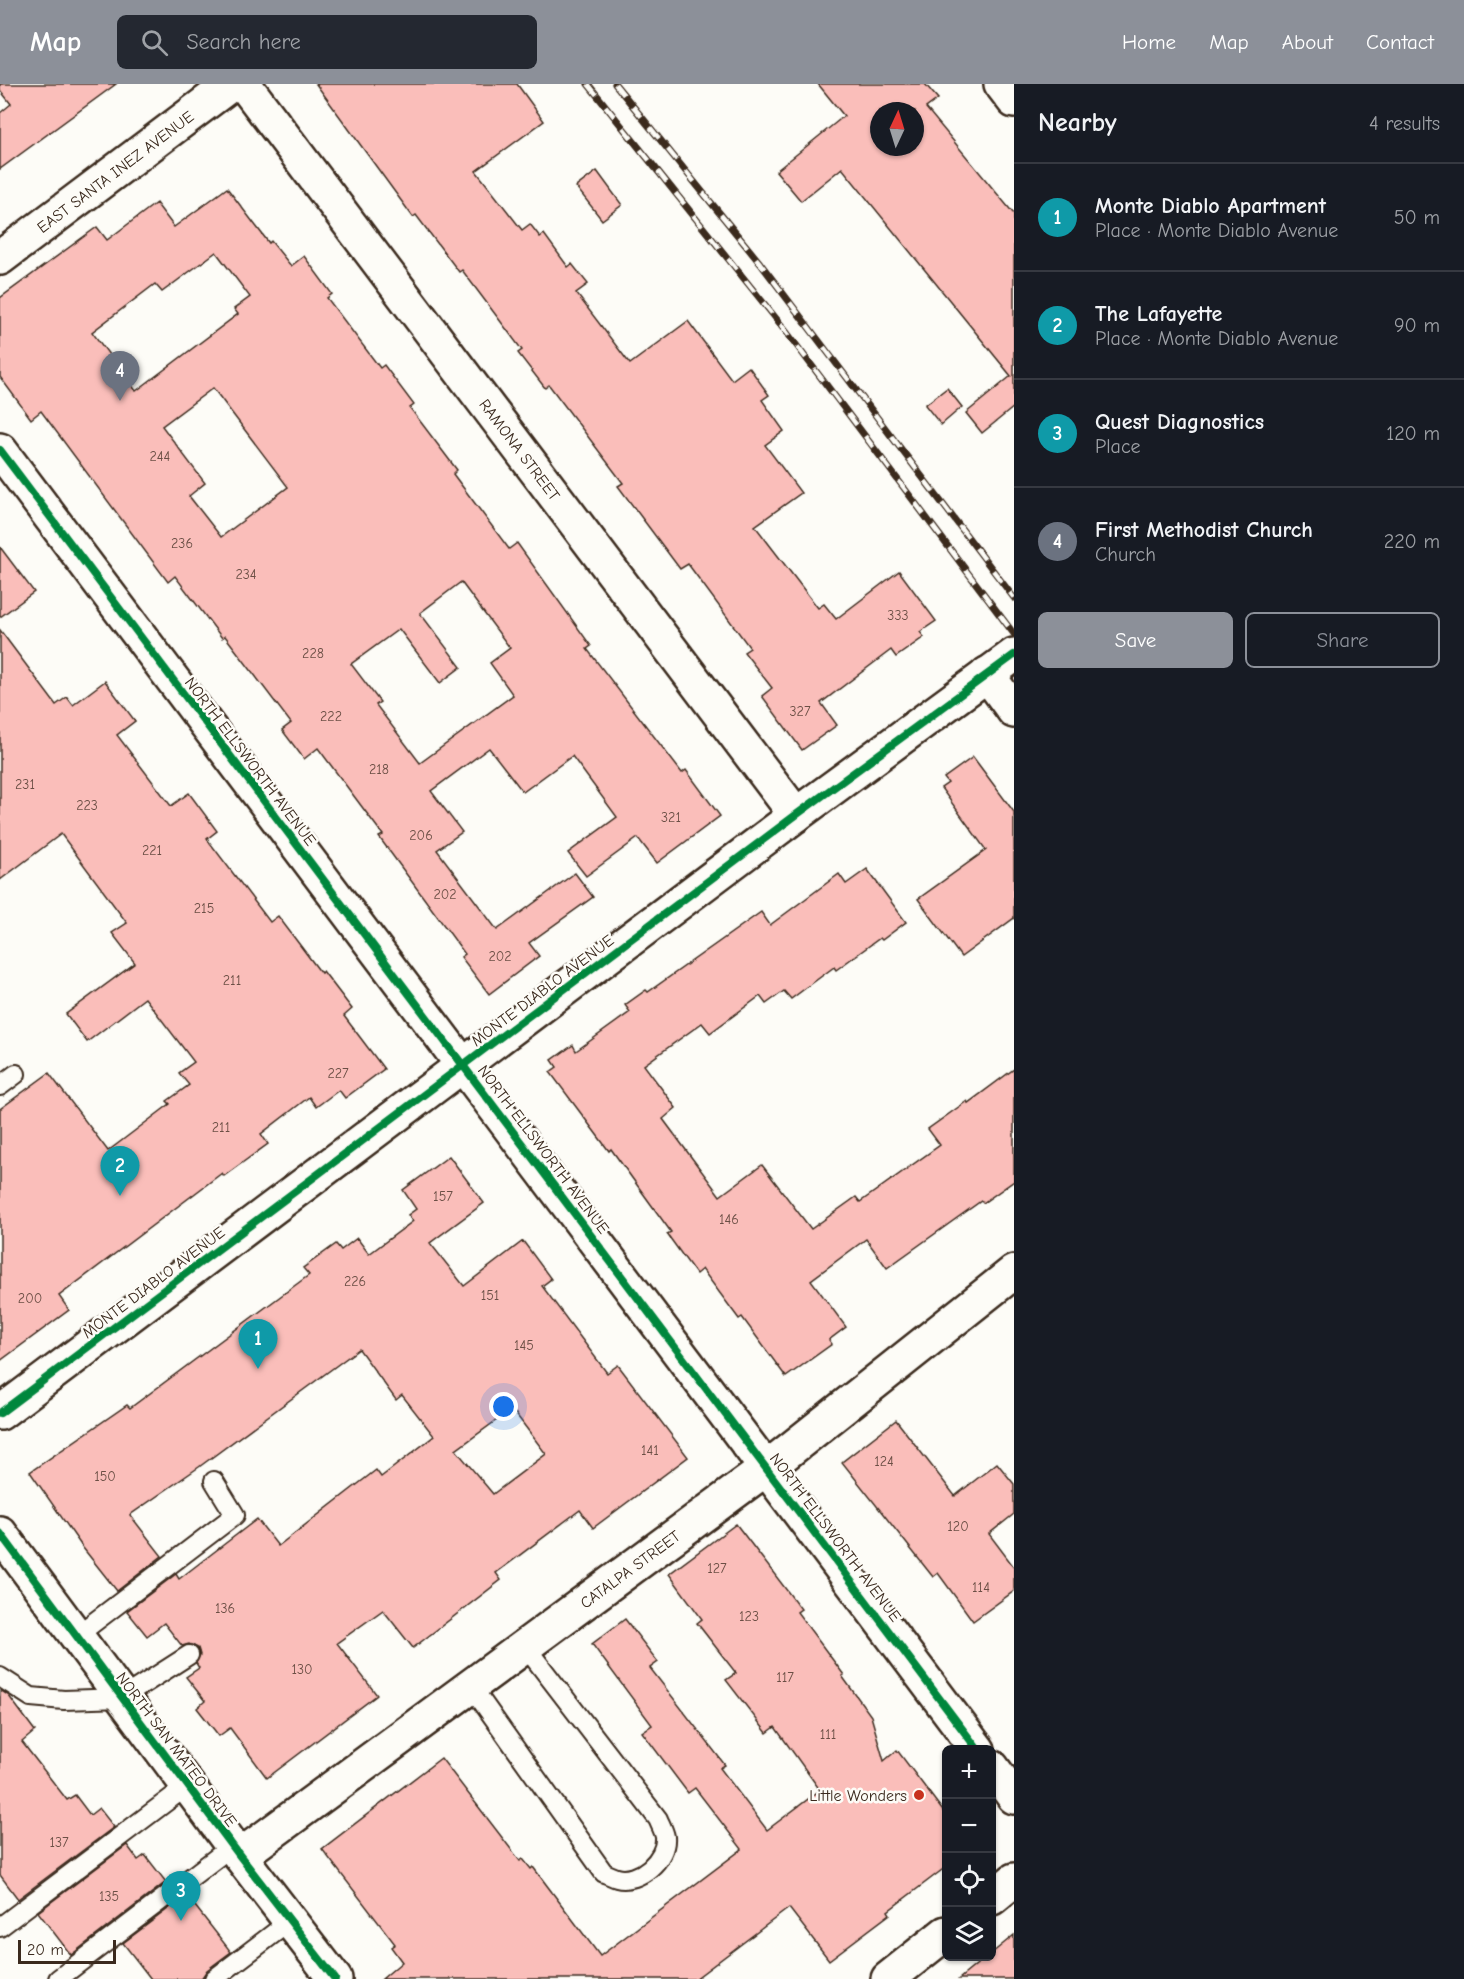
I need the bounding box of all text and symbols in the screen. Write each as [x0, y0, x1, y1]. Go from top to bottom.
search box [117, 15, 537, 69]
text: Map [30, 26, 81, 58]
icon: search [138, 26, 171, 59]
text: Search here [186, 29, 301, 55]
text: Home [1122, 30, 1176, 54]
text: Map [1209, 30, 1249, 54]
text: About [1282, 30, 1333, 54]
text: Contact [1366, 30, 1434, 54]
north arrow [870, 102, 924, 156]
street label: EAST SANTA INEZ AVENUE [34, 107, 198, 237]
text: Nearby [1038, 108, 1117, 138]
text: 4 results [1369, 112, 1440, 135]
text: Monte Diablo Apartment [1095, 193, 1326, 219]
text: 1 [1054, 206, 1061, 229]
text: 50 m [1394, 206, 1440, 229]
text: Place · Monte Diablo Avenue [1095, 219, 1338, 242]
text: The Lafayette [1095, 301, 1222, 327]
text: 2 [1053, 314, 1062, 337]
text: 90 m [1394, 314, 1440, 337]
text: Place · Monte Diablo Avenue [1095, 327, 1338, 350]
pin: 4 [100, 352, 140, 401]
street label: RAMONA STREET [475, 396, 564, 505]
text: Quest Diagnostics [1095, 409, 1264, 435]
text: 3 [1053, 422, 1062, 445]
text: 120 m [1386, 422, 1440, 445]
text: Place [1095, 435, 1141, 458]
house number: 244 [150, 448, 171, 465]
text: First Methodist Church [1095, 517, 1313, 543]
text: 4 [1053, 530, 1062, 553]
text: 220 m [1384, 530, 1440, 553]
house number: 236 [171, 535, 193, 552]
text: Church [1095, 543, 1156, 566]
house number: 234 [235, 566, 257, 583]
house number: 333 [887, 607, 909, 624]
button: Save [1038, 612, 1233, 668]
button: Share [1245, 612, 1440, 668]
house number: 228 [302, 645, 324, 662]
street label: NORTH ELLSWORTH AVENUE [181, 674, 320, 850]
house number: 327 [790, 703, 811, 720]
house number: 222 [320, 708, 342, 725]
house number: 218 [369, 761, 389, 778]
house number: 231 [15, 776, 35, 793]
house number: 223 [76, 797, 98, 814]
house number: 321 [661, 809, 681, 826]
house number: 206 [409, 827, 433, 844]
house number: 221 [142, 842, 162, 859]
house number: 202 [433, 886, 457, 903]
house number: 215 [194, 900, 214, 917]
street label: MONTE DIABLO AVENUE [468, 931, 618, 1050]
house number: 202 [488, 948, 512, 965]
house number: 211 [223, 972, 241, 989]
street label: NORTH ELLSWORTH AVENUE [474, 1062, 613, 1238]
house number: 227 [327, 1065, 349, 1082]
house number: 211 [212, 1119, 230, 1136]
pin: 2 [100, 1146, 140, 1196]
house number: 157 [433, 1188, 453, 1205]
house number: 146 [719, 1211, 739, 1228]
street label: MONTE DIABLO AVENUE [79, 1223, 229, 1342]
house number: 226 [344, 1273, 366, 1290]
house number: 151 [481, 1287, 499, 1304]
house number: 200 [18, 1290, 42, 1307]
pin: 1 [238, 1320, 278, 1369]
house number: 145 [514, 1337, 534, 1354]
your location [489, 1392, 518, 1421]
house number: 141 [641, 1442, 659, 1459]
street label: NORTH ELLSWORTH AVENUE [766, 1450, 905, 1626]
house number: 124 [874, 1453, 894, 1470]
house number: 150 [94, 1468, 116, 1485]
house number: 120 [947, 1518, 969, 1535]
street label: CATALPA STREET [577, 1527, 684, 1613]
house number: 127 [707, 1560, 727, 1577]
house number: 114 [972, 1579, 990, 1596]
house number: 136 [215, 1600, 235, 1617]
house number: 123 [739, 1608, 759, 1625]
house number: 130 [291, 1661, 313, 1678]
street label: NORTH SAN MATEO DRIVE [112, 1669, 240, 1831]
house number: 117 [776, 1669, 794, 1686]
house number: 111 [820, 1726, 836, 1743]
map controls [942, 1745, 996, 1961]
button: + [942, 1745, 996, 1799]
place label: Little Wonders [809, 1787, 907, 1805]
marker: Little Wonders [912, 1788, 926, 1802]
button: − [942, 1799, 996, 1853]
house number: 137 [49, 1834, 69, 1851]
button: locate [942, 1853, 996, 1907]
pin: 3 [162, 1872, 201, 1921]
house number: 135 [99, 1888, 119, 1905]
button: layers [942, 1907, 996, 1961]
scale bar [18, 1937, 116, 1964]
text: 20 m [27, 1941, 64, 1959]

